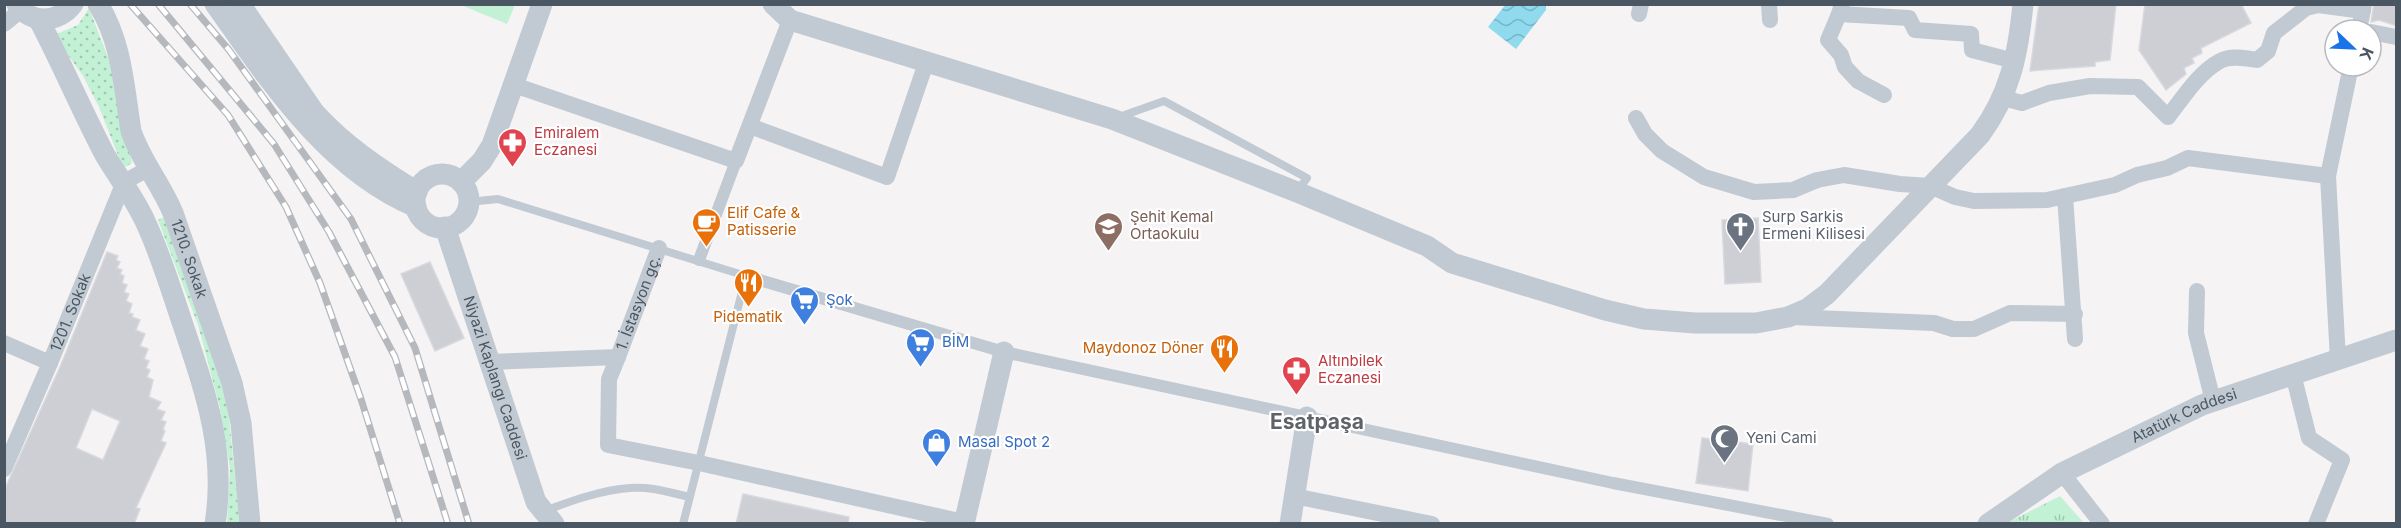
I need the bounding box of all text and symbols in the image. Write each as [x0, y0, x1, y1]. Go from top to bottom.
north arrow [2323, 18, 2383, 78]
text: K [2355, 45, 2378, 64]
place label: Emiralem Eczanesi [534, 123, 599, 159]
pharmacy icon: Emiralem Eczanesi [497, 126, 529, 168]
place label: Elif Cafe & Patisserie [727, 203, 801, 239]
cafe icon: Elif Cafe & Patisserie [690, 206, 722, 248]
place label: Şehit Kemal Ortaokulu [1130, 207, 1213, 243]
place label: Surp Sarkis Ermeni Kilisesi [1762, 207, 1865, 243]
school or university icon: Şehit Kemal Ortaokulu [1093, 210, 1125, 252]
church icon: Surp Sarkis Ermeni Kilisesi [1725, 210, 1757, 252]
street label: 1210. Sokak [167, 217, 212, 301]
street label: 1. İstasyon gç. [611, 252, 664, 353]
restaurant icon: Pidematik [732, 266, 764, 308]
street label: 1201. Sokak [46, 270, 95, 354]
supermarket icon: Şok [789, 284, 821, 326]
place label: Şok [826, 290, 854, 309]
street label: Niyazi Kaplangı Caddesi [459, 293, 531, 462]
place label: Pidematik [713, 307, 784, 326]
supermarket icon: BİM [905, 326, 937, 368]
place label: BİM [942, 332, 969, 351]
restaurant icon: Maydonoz Döner [1209, 332, 1241, 374]
place label: Maydonoz Döner [1083, 338, 1204, 357]
place label: Altınbilek Eczanesi [1318, 351, 1384, 387]
pharmacy icon: Altınbilek Eczanesi [1281, 354, 1313, 396]
street label: Atatürk Caddesi [2128, 384, 2239, 447]
district label: Esatpaşa [1270, 409, 1364, 434]
mosque icon: Yeni Cami [1709, 422, 1741, 464]
shop icon: Masal Spot 2 [921, 426, 953, 468]
place label: Yeni Cami [1746, 428, 1817, 447]
place label: Masal Spot 2 [958, 432, 1050, 451]

